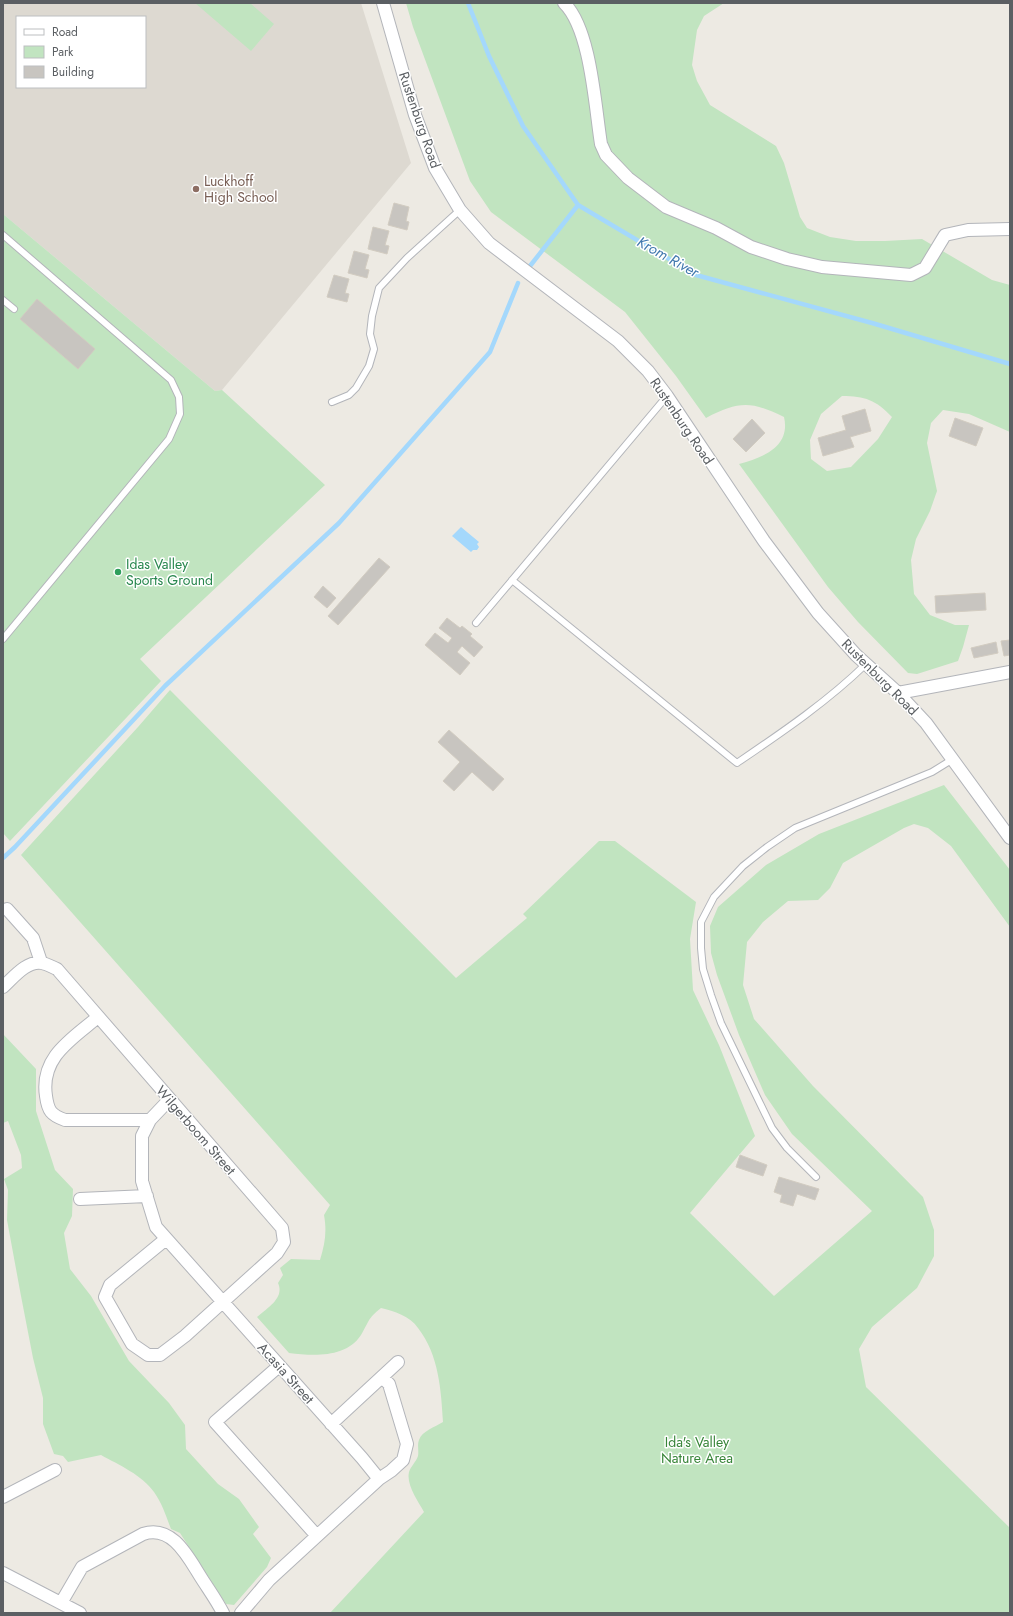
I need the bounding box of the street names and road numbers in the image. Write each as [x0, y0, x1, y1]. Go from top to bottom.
street label: Rustenburg Road [394, 69, 446, 171]
street label: Rustenburg Road [645, 374, 719, 468]
street label: Rustenburg Road [837, 634, 923, 720]
street label: Wilgerboom Street [152, 1081, 241, 1179]
street label: Acasia Street [253, 1338, 319, 1409]

